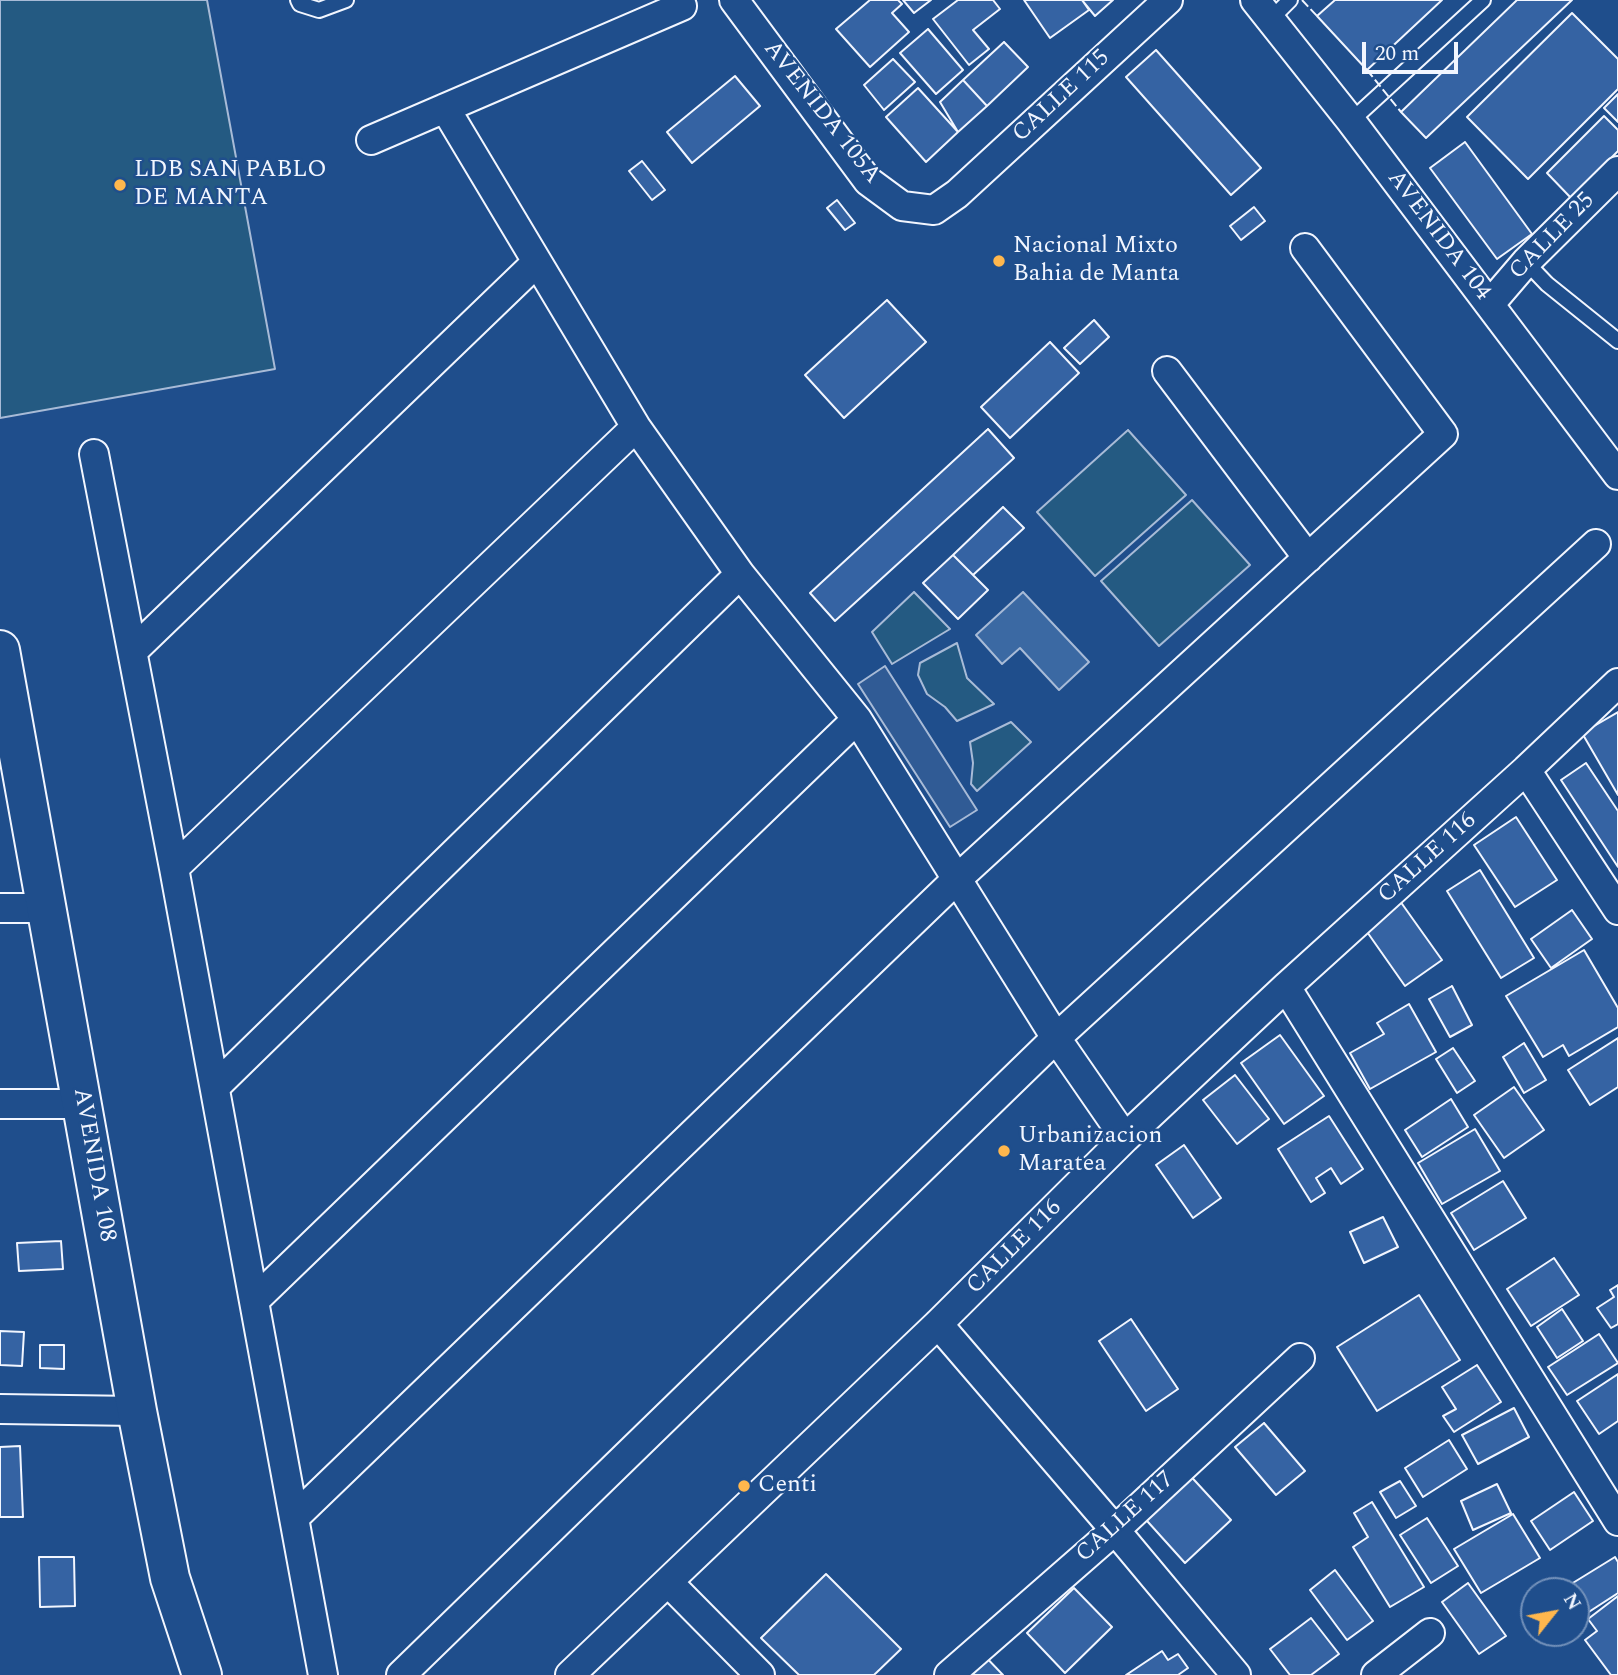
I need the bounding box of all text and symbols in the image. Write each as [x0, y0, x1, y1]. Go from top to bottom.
scale bar [1366, 28, 1462, 72]
street label: AVENIDA 105A [756, 36, 886, 190]
text: 20 m [1375, 38, 1419, 70]
street label: CALLE 115 [1007, 45, 1117, 149]
place label: LDB SAN PABLO DE MANTA [134, 157, 327, 213]
street label: AVENIDA 104 [1380, 165, 1496, 307]
marker: LDB SAN PABLO DE MANTA [112, 177, 128, 193]
street label: CALLE 25 [1504, 187, 1602, 287]
place label: Nacional Mixto Bahia de Manta [1013, 233, 1179, 289]
marker: Nacional Mixto Bahia de Manta [991, 253, 1007, 269]
street label: CALLE 116 [1373, 807, 1483, 911]
street label: AVENIDA 108 [65, 1086, 121, 1244]
place label: Urbanizacion Maratea [1018, 1123, 1162, 1179]
marker: Urbanizacion Maratea [996, 1143, 1012, 1159]
street label: CALLE 116 [962, 1195, 1068, 1301]
street label: CALLE 117 [1071, 1466, 1181, 1570]
place label: Centi [758, 1472, 817, 1500]
marker: Centi [736, 1478, 752, 1494]
north arrow [1520, 1577, 1590, 1647]
text: N [1555, 1588, 1588, 1616]

